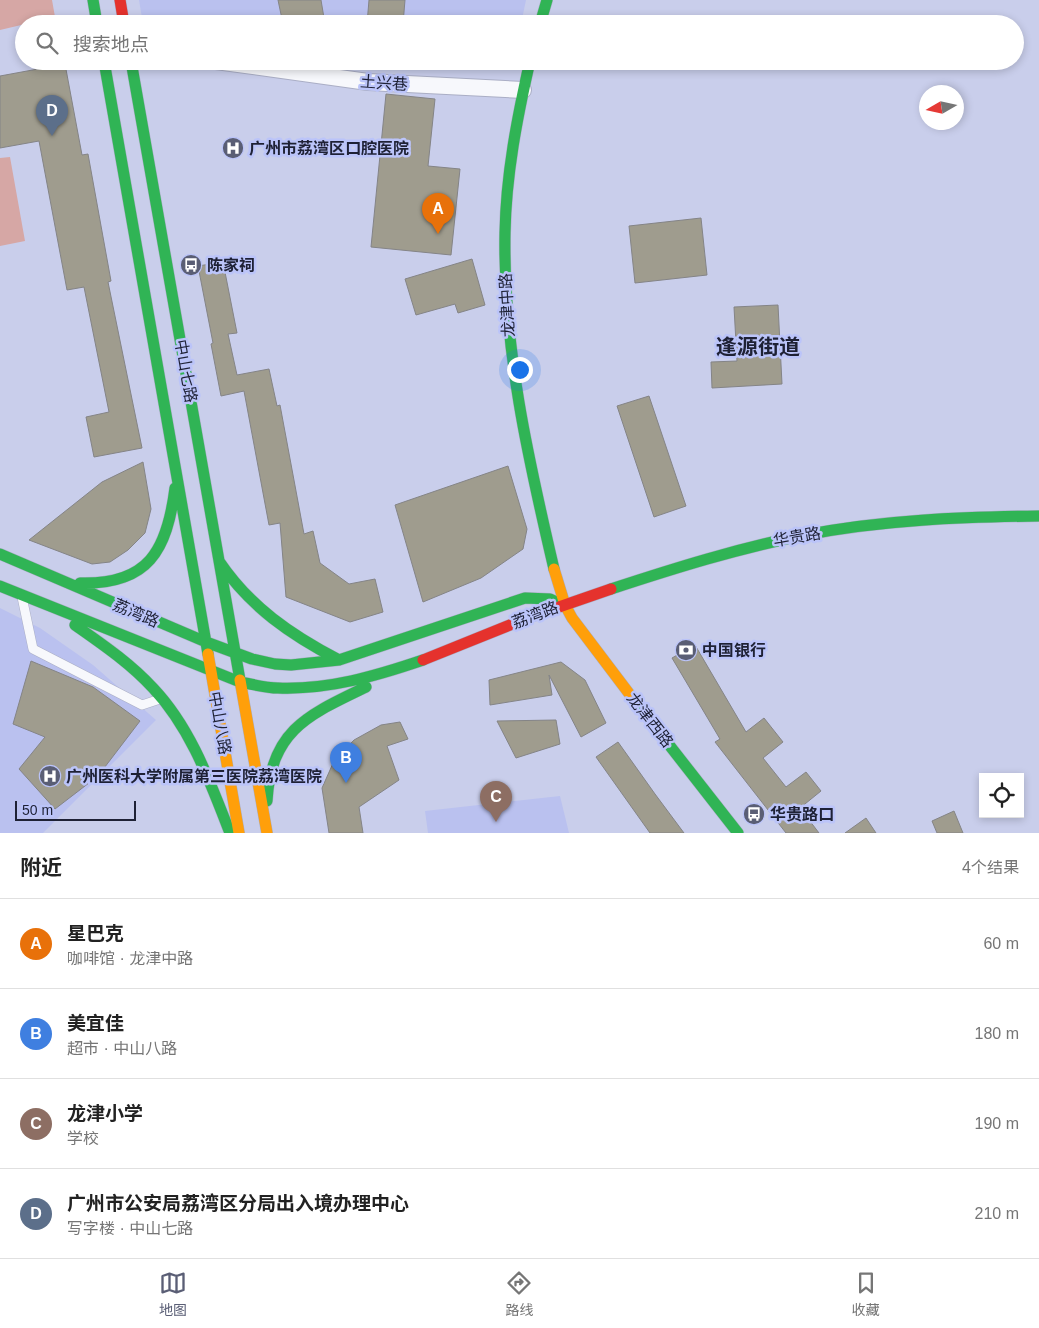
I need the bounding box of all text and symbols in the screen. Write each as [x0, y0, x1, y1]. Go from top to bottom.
search box [15, 15, 1024, 70]
icon: search [33, 29, 61, 57]
text: 搜索地点 [73, 34, 149, 55]
street label: 土兴巷 [359, 73, 409, 93]
north arrow [919, 85, 964, 130]
pin: D [36, 95, 68, 136]
hospital icon: 广州市荔湾区口腔医院 [221, 136, 245, 160]
place label: 广州市荔湾区口腔医院 [249, 139, 409, 157]
pin: A [422, 193, 454, 234]
bus stop icon: 陈家祠 [179, 253, 203, 277]
place label: 陈家祠 [207, 257, 255, 274]
street label: 龙津中路 [497, 273, 517, 337]
district label: 逢源街道 [716, 335, 800, 358]
street label: 中山七路 [172, 338, 200, 404]
your location [507, 357, 533, 383]
street label: 华贵路 [772, 524, 822, 550]
street label: 荔湾路 [111, 596, 161, 630]
street label: 荔湾路 [510, 598, 560, 632]
bank icon: 中国银行 [674, 638, 698, 662]
place label: 中国银行 [702, 642, 766, 659]
street label: 中山八路 [206, 690, 234, 756]
street label: 龙津西路 [624, 690, 676, 750]
pin: B [330, 742, 362, 783]
hospital icon: 广州医科大学附属第三医院荔湾医院 [38, 764, 62, 788]
place label: 广州医科大学附属第三医院荔湾医院 [66, 767, 322, 785]
map controls [979, 773, 1024, 818]
button: locate [979, 773, 1024, 818]
pin: C [480, 781, 512, 822]
scale bar [15, 798, 136, 821]
text: 50 m [22, 802, 53, 818]
bus stop icon: 华贵路口 [742, 802, 766, 826]
place label: 华贵路口 [770, 805, 834, 823]
text: 附近 [20, 856, 62, 879]
text: 4个结果 [962, 859, 1019, 876]
text: 星巴克 [67, 923, 124, 944]
text: A [30, 935, 42, 952]
text: 60 m [983, 935, 1019, 952]
text: 咖啡馆 · 龙津中路 [67, 950, 193, 967]
text: 美宜佳 [67, 1013, 124, 1034]
text: B [30, 1025, 42, 1042]
text: 180 m [975, 1025, 1019, 1042]
text: 超市 · 中山八路 [67, 1040, 177, 1057]
text: 龙津小学 [67, 1103, 143, 1124]
text: C [30, 1115, 42, 1132]
text: 190 m [975, 1115, 1019, 1132]
text: 学校 [67, 1130, 99, 1147]
text: 广州市公安局荔湾区分局出入境办理中心 [67, 1193, 409, 1214]
text: D [30, 1205, 42, 1222]
text: 210 m [975, 1205, 1019, 1222]
text: 写字楼 · 中山七路 [67, 1220, 193, 1237]
tab: 地图 [159, 1269, 187, 1319]
tab: 路线 [505, 1269, 533, 1319]
tab: 收藏 [852, 1269, 880, 1319]

